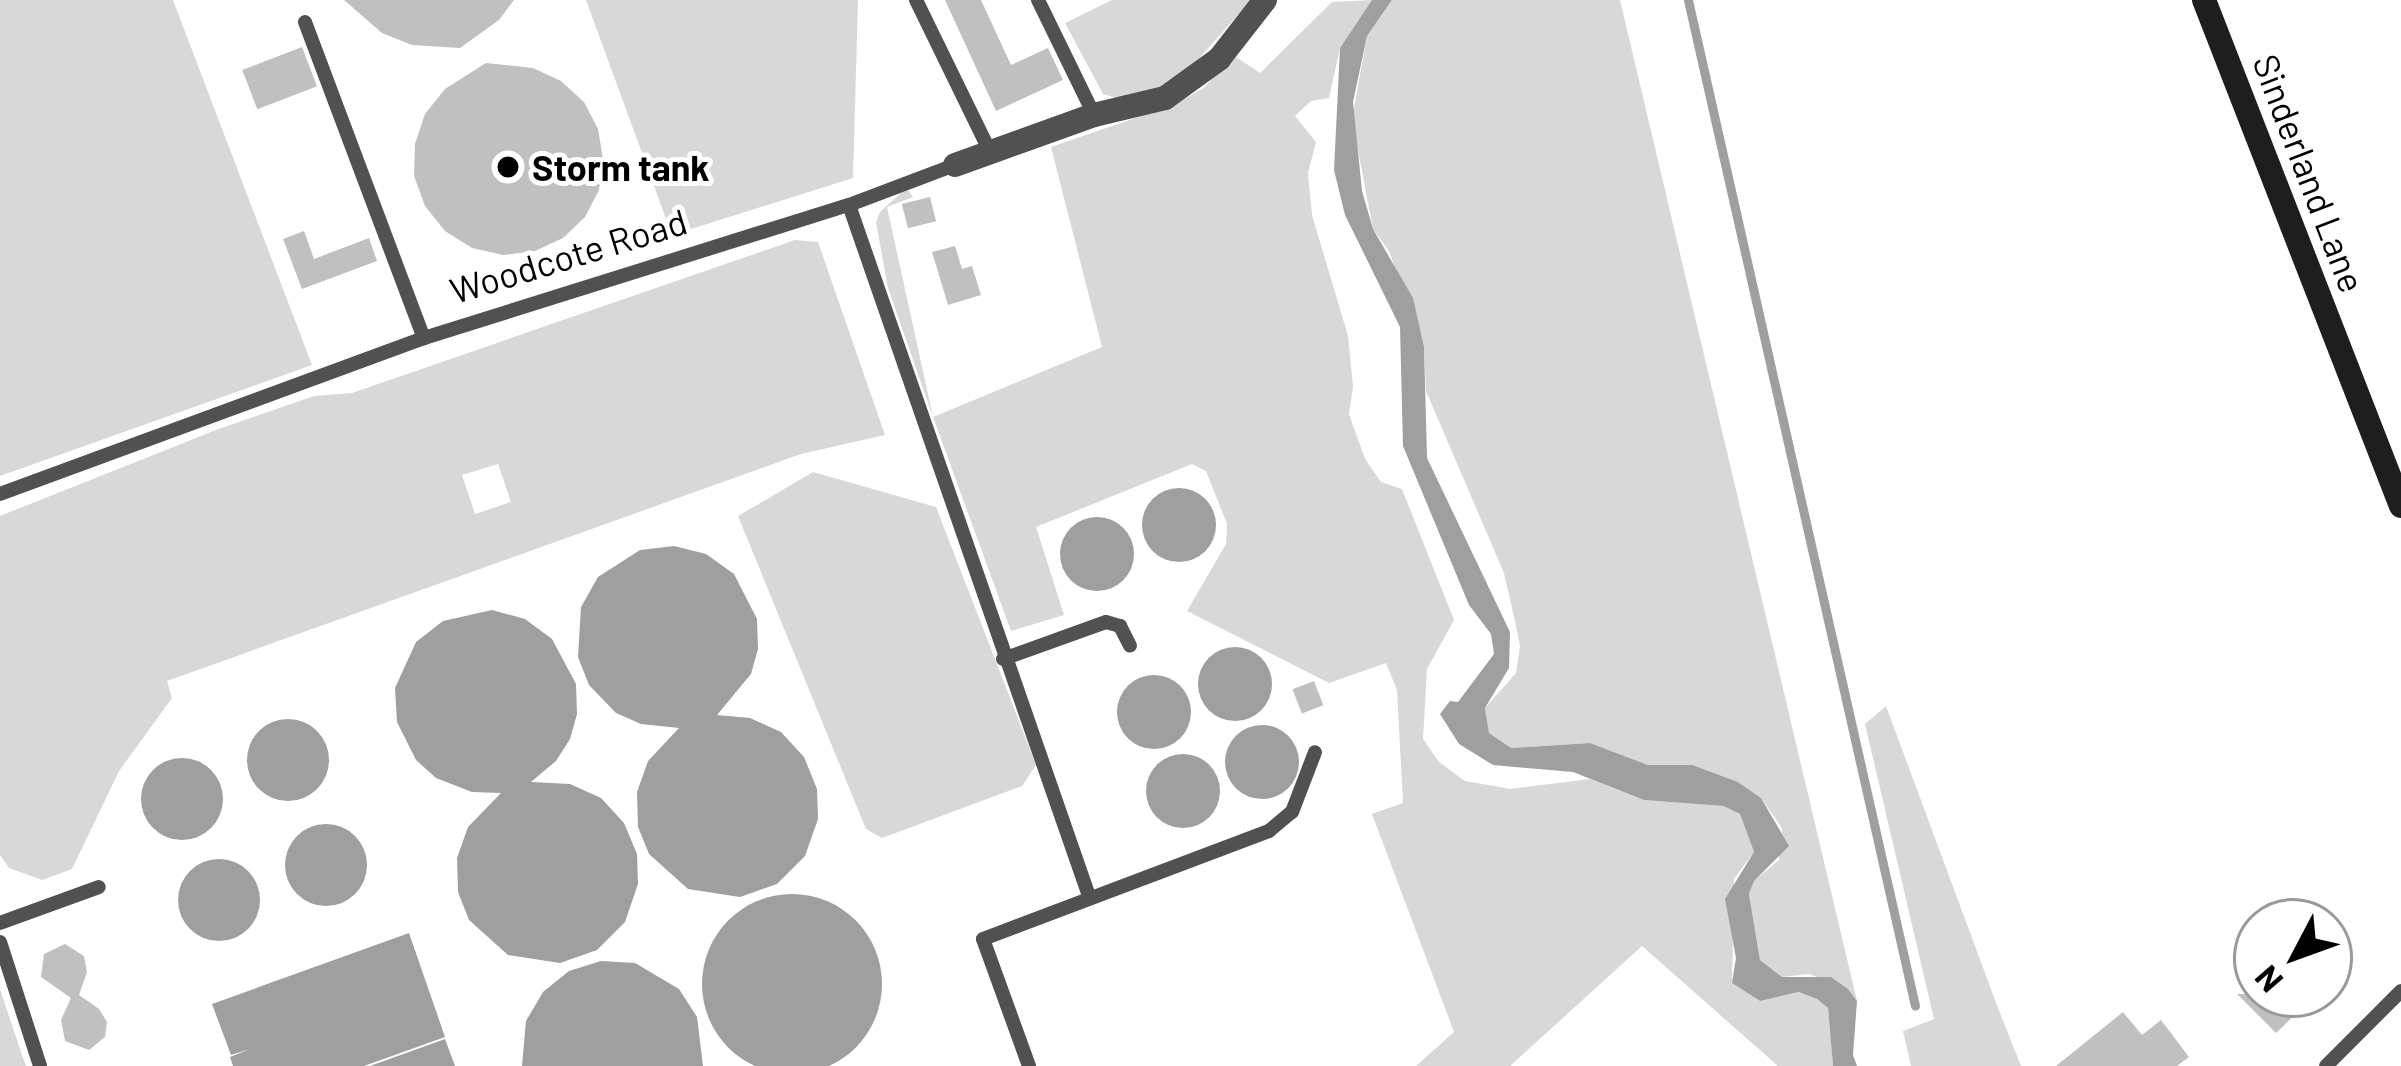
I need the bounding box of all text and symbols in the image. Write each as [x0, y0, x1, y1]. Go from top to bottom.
street label: Sinderland Lane [2245, 48, 2375, 298]
place label: Storm tank [532, 145, 709, 189]
marker: Storm tank [495, 154, 521, 180]
street label: Woodcote Road [444, 198, 692, 312]
north arrow [2233, 898, 2353, 1018]
text: N [2246, 958, 2290, 1001]

